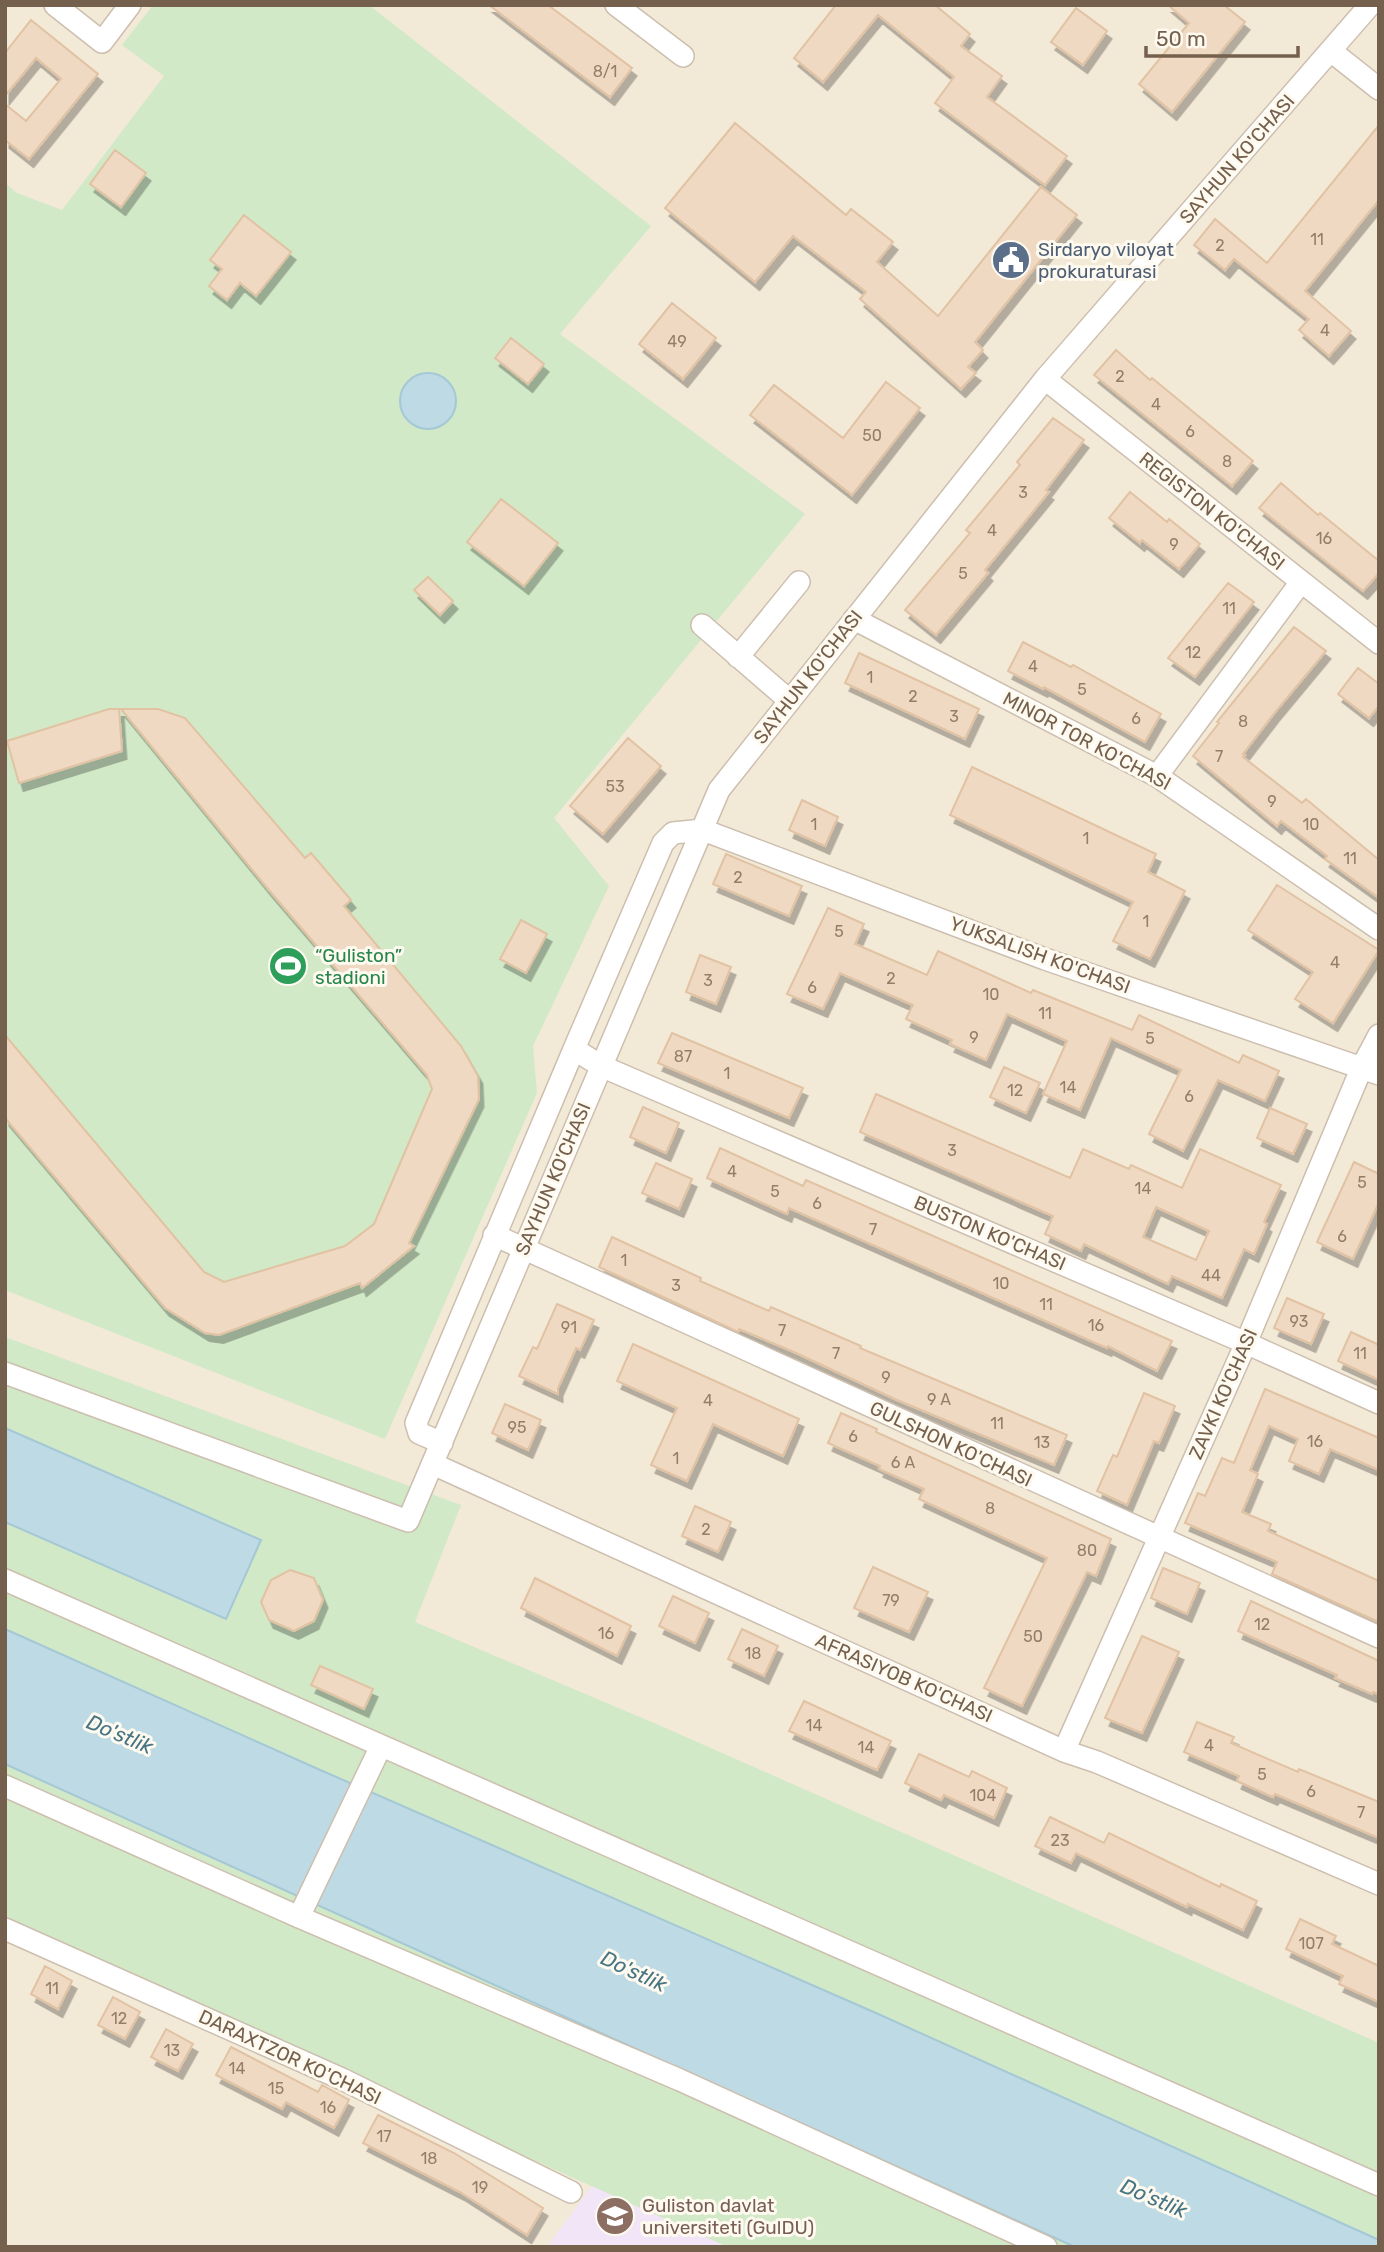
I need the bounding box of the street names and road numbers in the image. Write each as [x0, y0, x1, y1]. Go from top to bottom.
street label: SAYHUN KO'CHASI [1175, 90, 1299, 228]
street label: REGISTON KO'CHASI [1135, 447, 1289, 575]
street label: SAYHUN KO'CHASI [749, 605, 867, 749]
street label: MINOR TOR KO'CHASI [999, 687, 1175, 795]
street label: YUKSALISH KO'CHASI [947, 912, 1133, 998]
street label: SAYHUN KO'CHASI [510, 1099, 596, 1259]
street label: BUSTON KO'CHASI [911, 1191, 1069, 1275]
street label: ZAVKI KO'CHASI [1184, 1325, 1262, 1463]
street label: GULSHON KO'CHASI [866, 1396, 1036, 1492]
street label: AFRASIYOB KO'CHASI [812, 1629, 996, 1727]
street label: DARAXTZOR KO'CHASI [195, 2005, 385, 2109]

